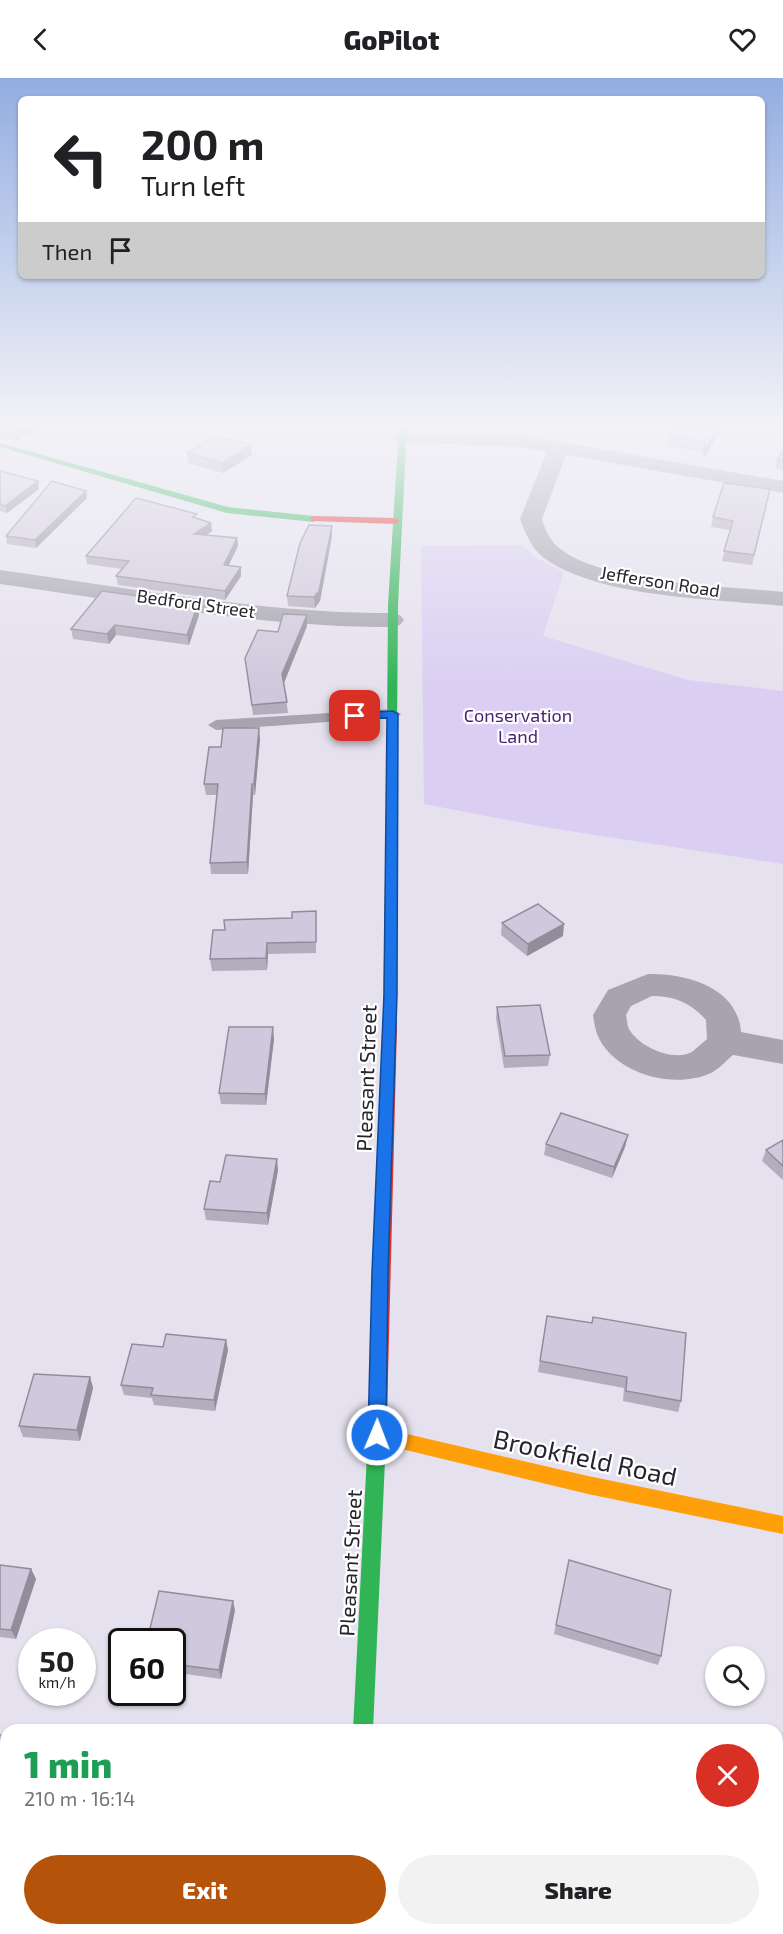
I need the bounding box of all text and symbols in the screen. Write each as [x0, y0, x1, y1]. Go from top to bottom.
icon: back [24, 23, 57, 56]
text: GoPilot [344, 23, 439, 55]
icon: heart [726, 23, 759, 56]
text: 200 m [141, 118, 264, 168]
icon: left [42, 120, 120, 198]
text: Turn left [141, 169, 245, 201]
icon: arrive [104, 234, 137, 267]
text: Then [42, 238, 92, 264]
street label: Jefferson Road [599, 561, 721, 601]
street label: Bedford Street [135, 584, 257, 622]
pin [329, 690, 380, 741]
icon: arrive [338, 699, 371, 732]
park label: Conservation Land [464, 704, 572, 747]
street label: Pleasant Street [350, 1004, 381, 1152]
position arrow [345, 1403, 409, 1467]
street label: Brookfield Road [491, 1422, 680, 1491]
street label: Pleasant Street [333, 1489, 366, 1637]
speed limit sign: 60 [108, 1628, 186, 1706]
text: 50 [39, 1642, 75, 1678]
map controls [705, 1646, 765, 1706]
button: search [705, 1646, 765, 1706]
text: km/h [38, 1673, 76, 1691]
text: 1 min [24, 1742, 112, 1785]
button: close [696, 1744, 759, 1807]
text: 210 m · 16:14 [24, 1786, 135, 1810]
button: Exit [24, 1855, 386, 1924]
button: Share [398, 1855, 759, 1924]

